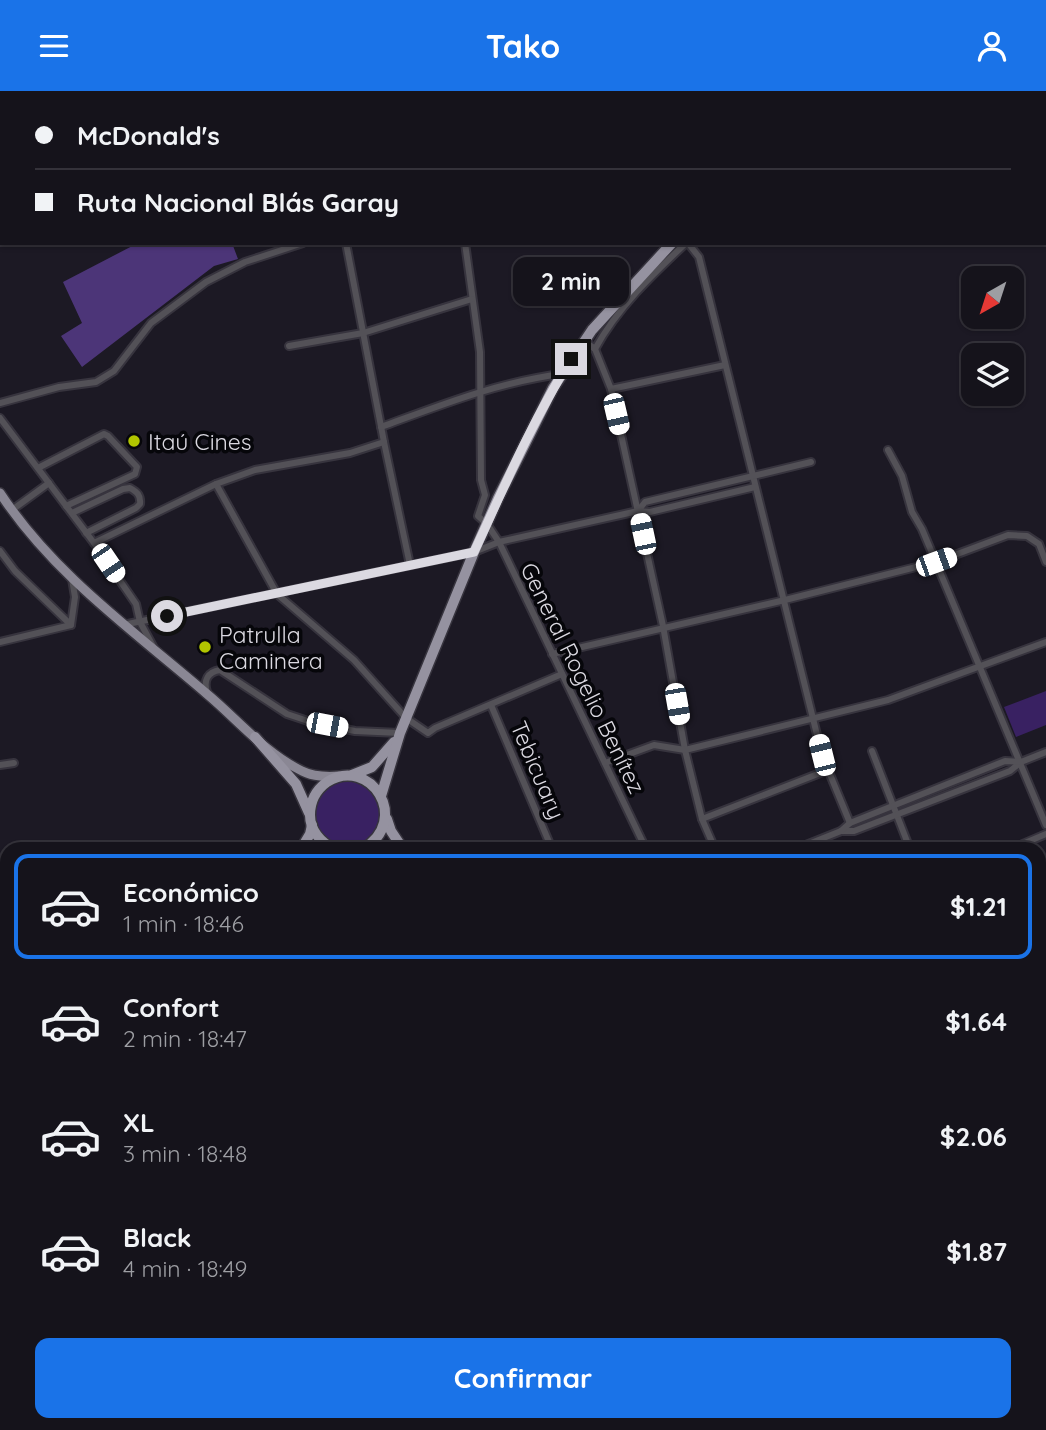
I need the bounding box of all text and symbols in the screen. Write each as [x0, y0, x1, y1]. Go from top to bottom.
text: Tako [486, 26, 560, 66]
icon: menu [35, 27, 73, 65]
icon: person [973, 27, 1011, 65]
text: McDonald's [77, 119, 220, 152]
text: Ruta Nacional Blás Garay [77, 186, 399, 219]
callout: 2 min [513, 257, 629, 307]
north arrow [961, 266, 1024, 329]
map controls [961, 266, 1024, 406]
text: 2 min [541, 267, 601, 296]
route end [555, 343, 587, 375]
button: layers [961, 343, 1024, 406]
car [602, 391, 631, 437]
place label: Itaú Cines [148, 427, 252, 456]
marker: Itaú Cines [126, 433, 142, 449]
car [629, 511, 658, 557]
car [88, 540, 129, 586]
car [913, 545, 960, 579]
street label: General Rogelio Benítez [514, 558, 652, 798]
route start [151, 600, 183, 632]
place label: Patrulla Caminera [219, 620, 323, 675]
marker: Patrulla Caminera [197, 639, 213, 655]
car [664, 681, 691, 727]
car [305, 711, 350, 739]
street label: Tebicuary [504, 717, 572, 823]
car [807, 732, 838, 778]
icon: car [39, 875, 102, 938]
text: Económico [123, 876, 259, 909]
text: $1.21 [950, 890, 1007, 923]
text: 1 min · 18:46 [123, 909, 244, 938]
icon: car [39, 990, 102, 1053]
text: Confort [123, 991, 220, 1024]
text: $1.64 [945, 1005, 1007, 1038]
text: 2 min · 18:47 [123, 1024, 247, 1053]
icon: car [39, 1105, 102, 1168]
text: XL [123, 1106, 155, 1139]
text: $2.06 [940, 1120, 1007, 1153]
text: 3 min · 18:48 [123, 1139, 247, 1168]
icon: car [39, 1220, 102, 1283]
text: Black [123, 1221, 192, 1254]
text: $1.87 [946, 1235, 1007, 1268]
text: 4 min · 18:49 [123, 1254, 247, 1283]
button: Confirmar [35, 1338, 1011, 1418]

